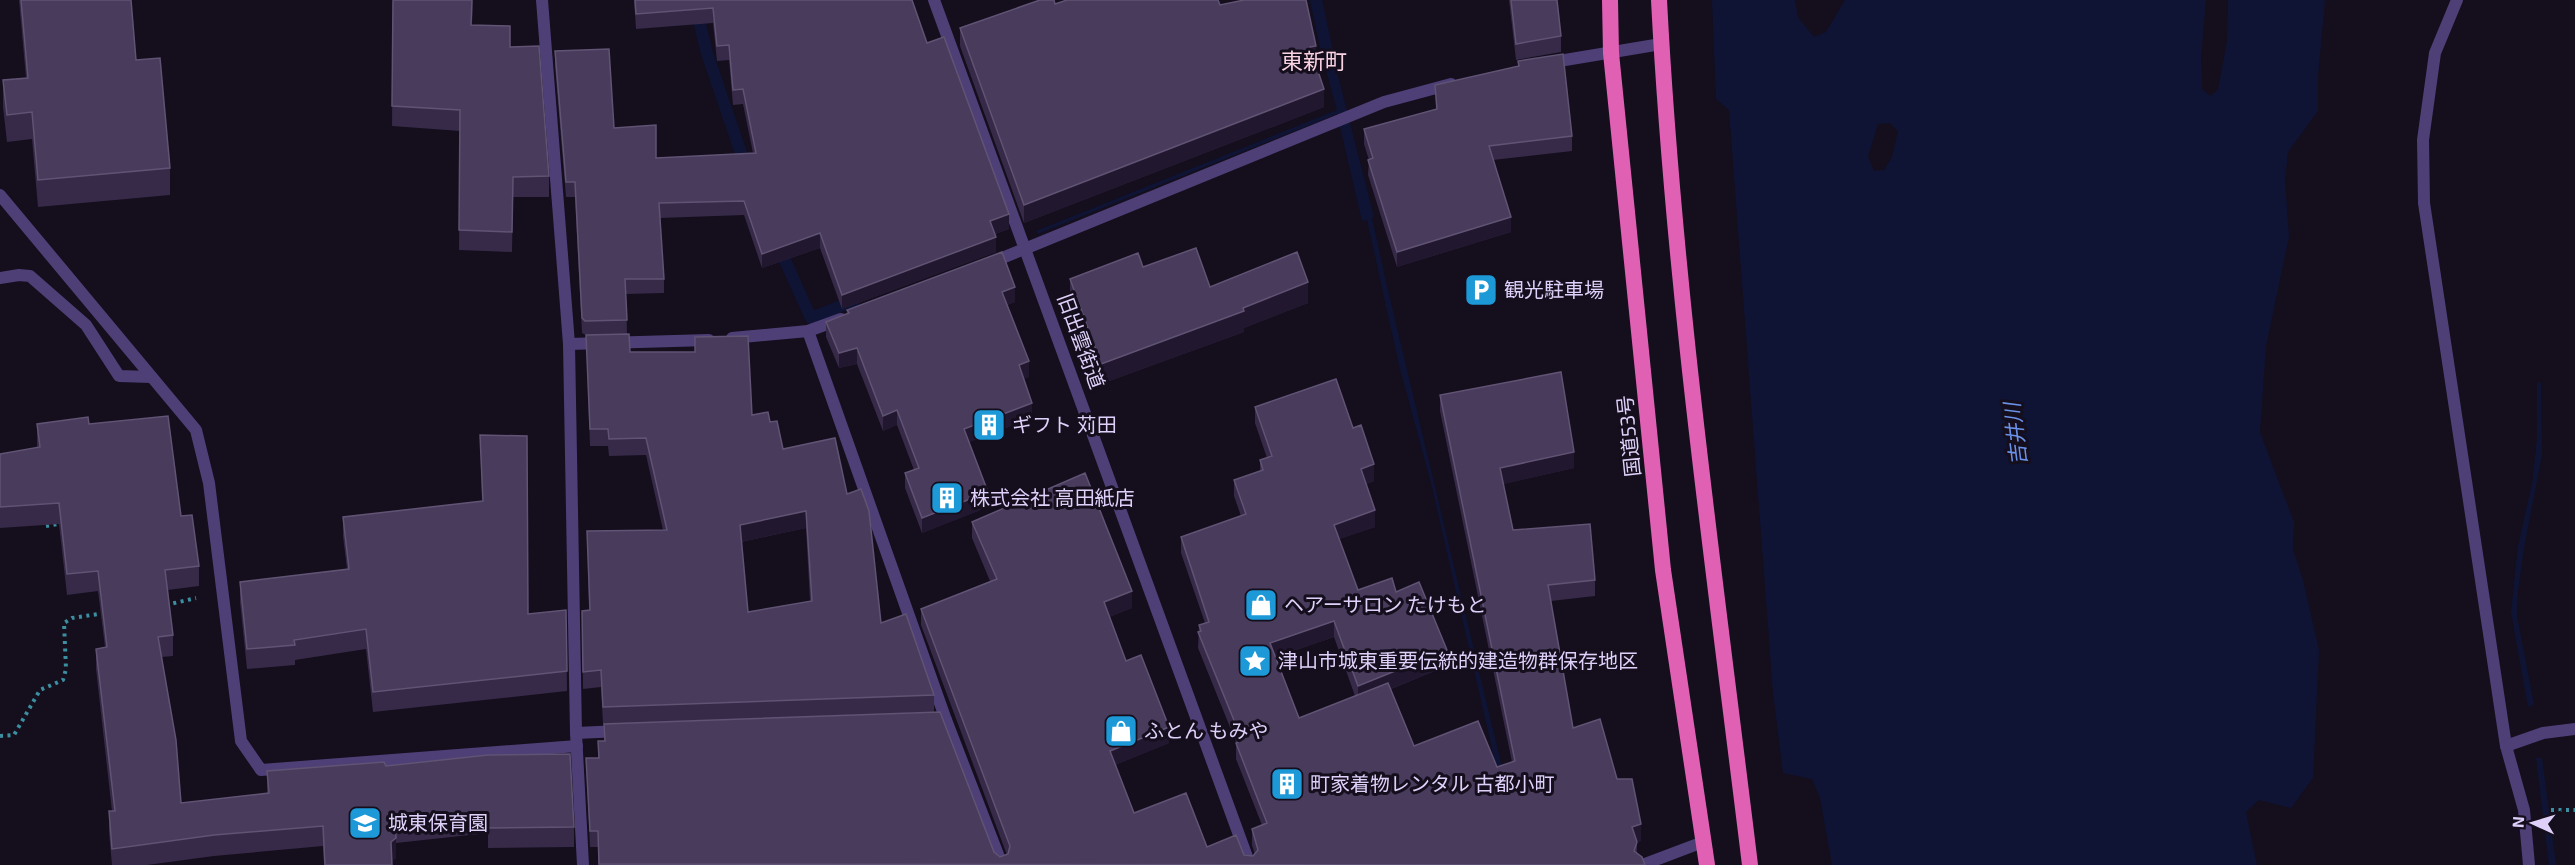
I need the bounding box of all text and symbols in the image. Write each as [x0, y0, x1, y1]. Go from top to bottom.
district label: 東新町 [1281, 47, 1347, 73]
parking icon: 観光駐車場 [1463, 272, 1499, 308]
place label: 観光駐車場 [1504, 277, 1604, 301]
street label: 旧出雲街道 [1054, 290, 1110, 392]
street label: 国道53号 [1612, 394, 1644, 478]
water label: 吉井川 [1998, 399, 2031, 467]
building icon: ギフト 苅田 [971, 407, 1007, 443]
place label: ギフト 苅田 [1012, 412, 1116, 436]
building icon: 株式会社 高田紙店 [929, 480, 965, 516]
place label: 株式会社 高田紙店 [970, 485, 1134, 509]
shop icon: ヘアーサロン たけもと [1243, 587, 1279, 623]
place label: ヘアーサロン たけもと [1284, 592, 1486, 616]
place icon: 津山市城東重要伝統的建造物群保存地区 [1237, 643, 1273, 679]
place label: 津山市城東重要伝統的建造物群保存地区 [1278, 648, 1638, 672]
shop icon: ふとん もみや [1103, 713, 1139, 749]
place label: ふとん もみや [1144, 718, 1268, 742]
building icon: 町家着物レンタル 古都小町 [1269, 766, 1305, 802]
place label: 町家着物レンタル 古都小町 [1310, 771, 1554, 795]
north arrow [2503, 793, 2563, 853]
school or university icon: 城東保育園 [347, 805, 383, 841]
place label: 城東保育園 [388, 810, 488, 834]
text: N [2508, 815, 2527, 828]

